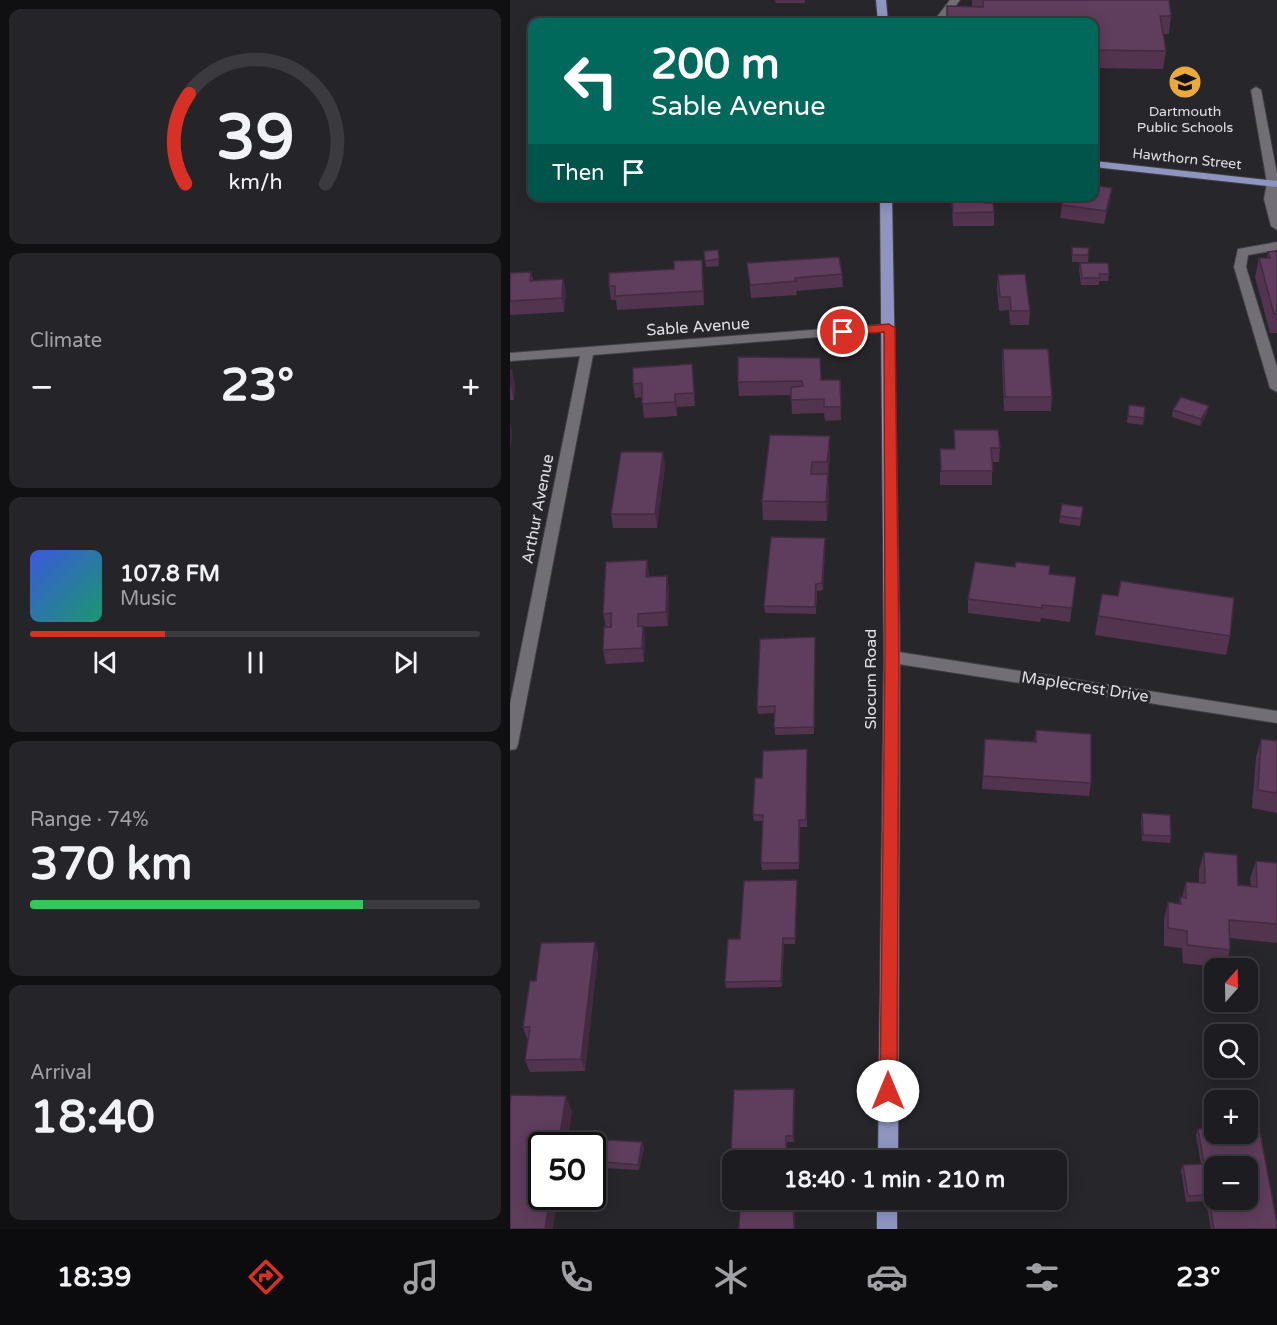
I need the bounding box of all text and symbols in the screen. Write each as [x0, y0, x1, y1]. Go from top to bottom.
text: 200 m [651, 39, 780, 90]
icon: left [552, 42, 630, 120]
school or university icon: Dartmouth Public Schools [1167, 64, 1203, 100]
text: Sable Avenue [651, 90, 826, 123]
text: 39 [216, 101, 294, 176]
place label: Dartmouth Public Schools [1137, 103, 1234, 136]
street label: Hawthorn Street [1132, 145, 1243, 173]
icon: arrive [617, 156, 650, 189]
text: Then [552, 160, 605, 186]
text: km/h [228, 169, 282, 195]
pin [817, 306, 868, 357]
street label: Sable Avenue [646, 313, 750, 341]
icon: arrive [826, 315, 859, 348]
text: Climate [30, 329, 102, 353]
text: 23° [221, 359, 294, 413]
text: − [30, 368, 54, 407]
text: + [461, 368, 480, 407]
street label: Arthur Avenue [518, 453, 558, 565]
text: 107.8 FM [120, 561, 220, 587]
text: Music [120, 587, 176, 611]
street label: Slocum Road [861, 629, 881, 729]
icon: previous [89, 646, 122, 679]
icon: pause [239, 646, 272, 679]
icon: next [389, 646, 422, 679]
street label: Maplecrest Drive [1020, 667, 1150, 707]
text: Range · 74% [30, 808, 149, 832]
text: 370 km [30, 838, 192, 892]
north arrow [1204, 958, 1258, 1012]
map controls [1204, 958, 1258, 1210]
button: search [1204, 1024, 1258, 1078]
position arrow [856, 1059, 920, 1123]
text: Arrival [30, 1061, 92, 1085]
button: + [1204, 1090, 1258, 1144]
text: 18:40 [30, 1091, 155, 1145]
speed limit sign: 50 [528, 1132, 606, 1210]
button: − [1204, 1156, 1258, 1210]
text: 18:40 · 1 min · 210 m [784, 1167, 1005, 1193]
icon: directions [245, 1256, 287, 1298]
icon: music [400, 1256, 442, 1298]
icon: phone [555, 1256, 597, 1298]
icon: climate [710, 1256, 752, 1298]
icon: car [866, 1256, 908, 1298]
icon: filters [1021, 1256, 1063, 1298]
text: 18:39 [57, 1261, 131, 1294]
text: 23° [1176, 1261, 1220, 1294]

